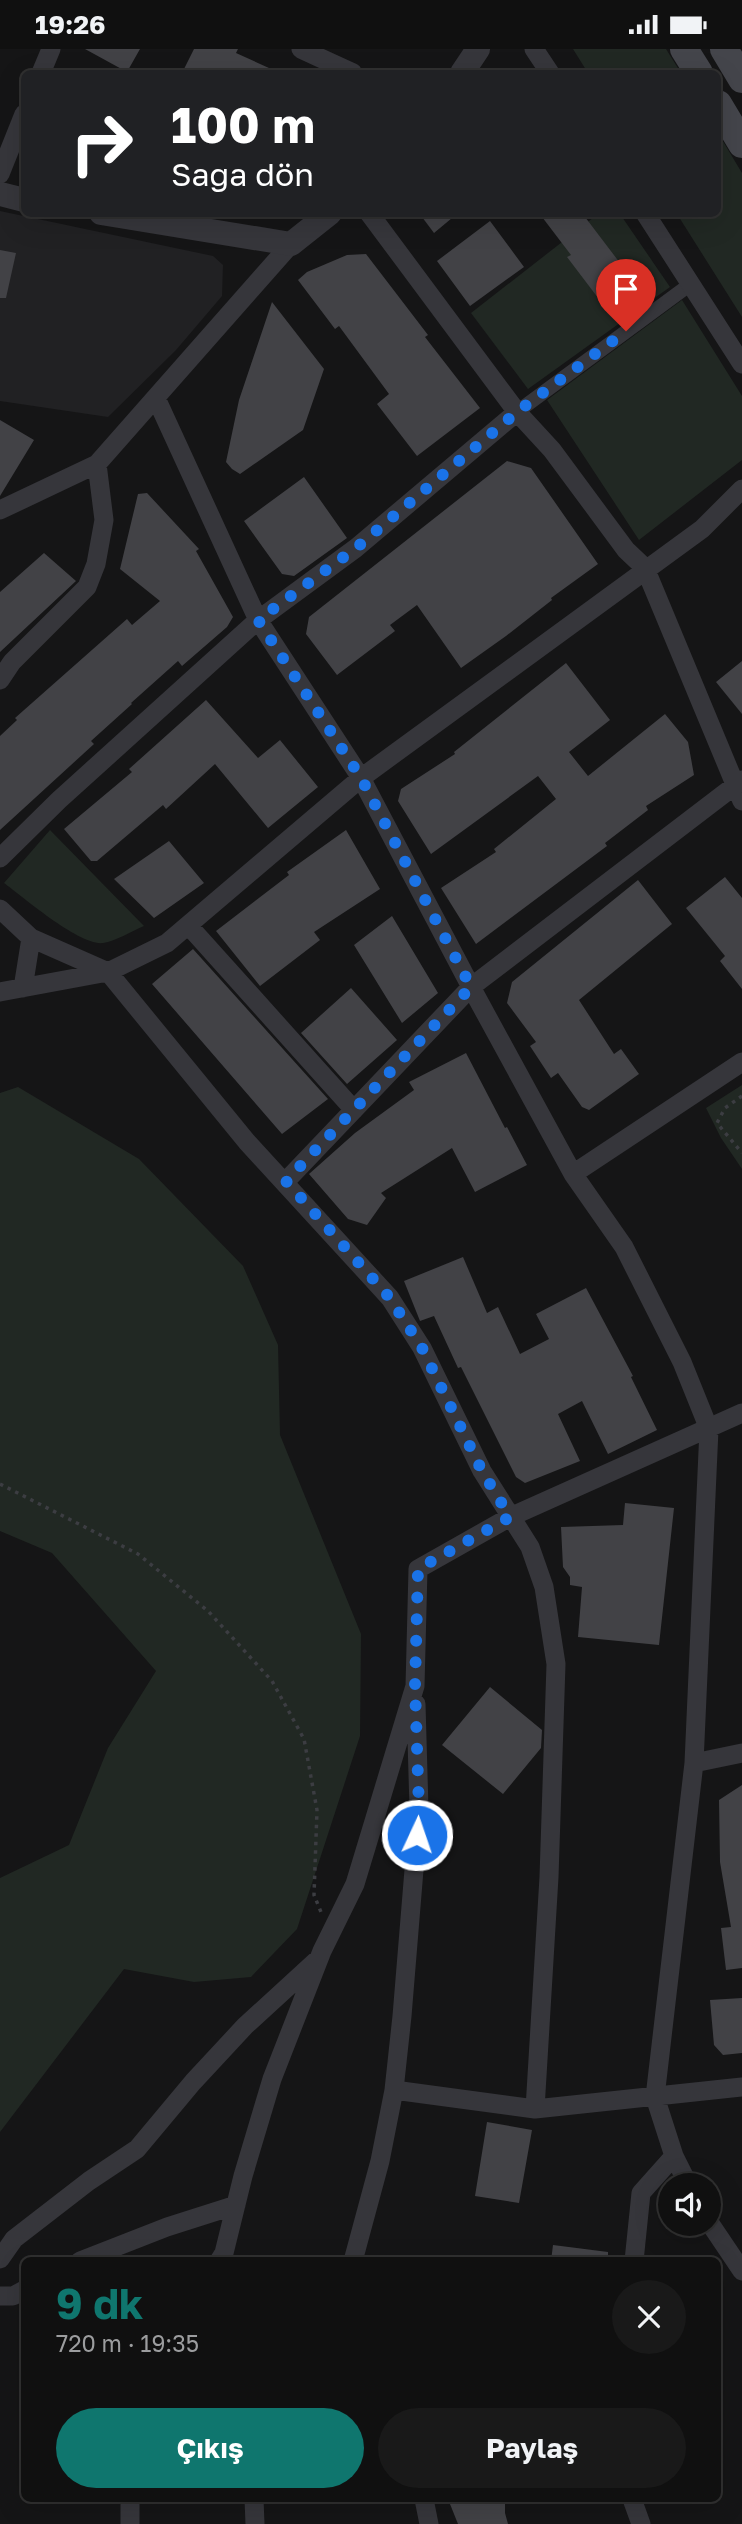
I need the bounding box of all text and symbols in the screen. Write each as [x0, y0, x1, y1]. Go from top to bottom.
text: 19:26 [35, 9, 106, 40]
text: 100 m [171, 95, 315, 154]
icon: right [56, 98, 147, 189]
text: Sağa dön [171, 155, 314, 193]
pin [596, 259, 656, 331]
icon: arrive [607, 270, 645, 308]
position arrow [380, 1798, 454, 1872]
map controls [658, 2173, 721, 2236]
button: sound [658, 2173, 721, 2236]
text: 9 dk [56, 2278, 143, 2328]
button: close [612, 2280, 686, 2354]
text: 720 m · 19:35 [56, 2329, 199, 2357]
button: Çıkış [56, 2408, 364, 2488]
button: Paylaş [378, 2408, 686, 2488]

